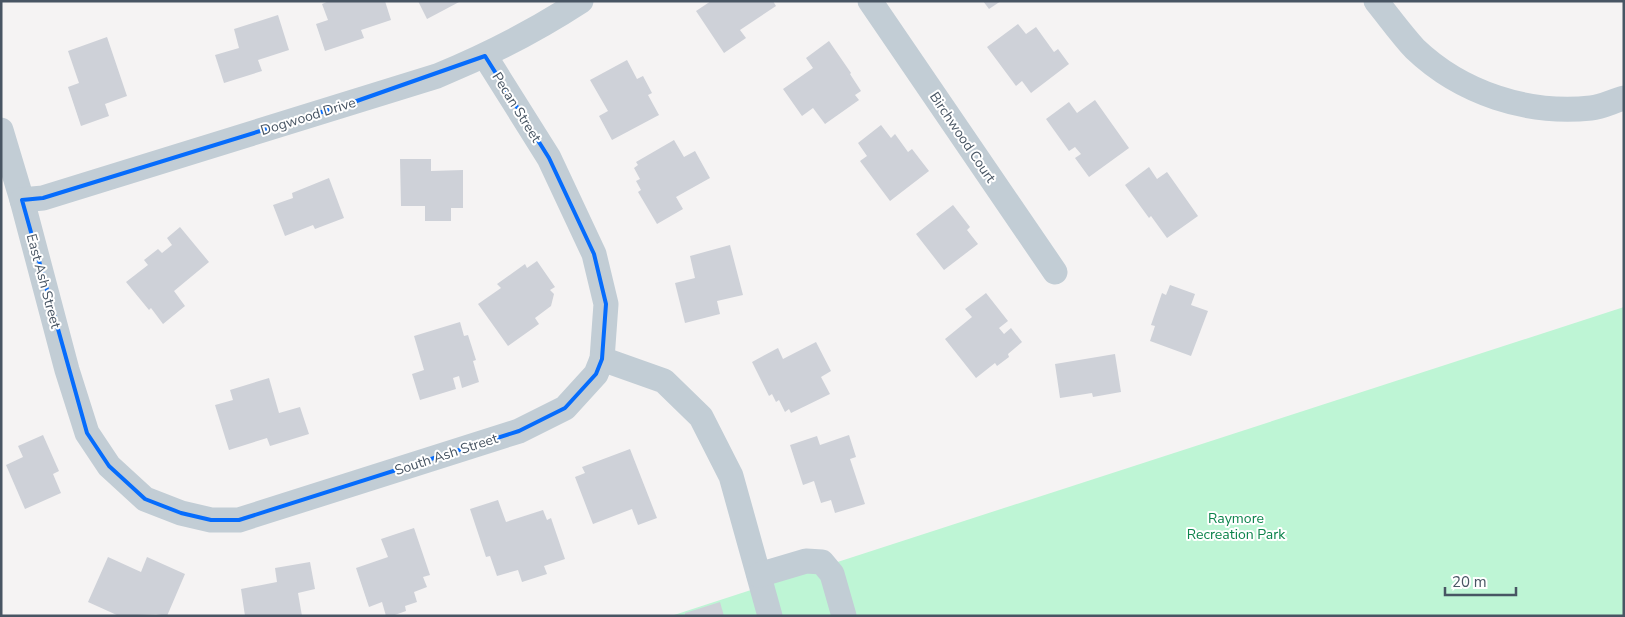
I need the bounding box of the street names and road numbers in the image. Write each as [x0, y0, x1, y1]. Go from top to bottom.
street label: Pecan Street [487, 68, 546, 146]
street label: Birchwood Court [925, 88, 1000, 187]
street label: Dogwood Drive [258, 93, 358, 140]
street label: East Ash Street [22, 232, 65, 331]
street label: South Ash Street [392, 429, 500, 480]

